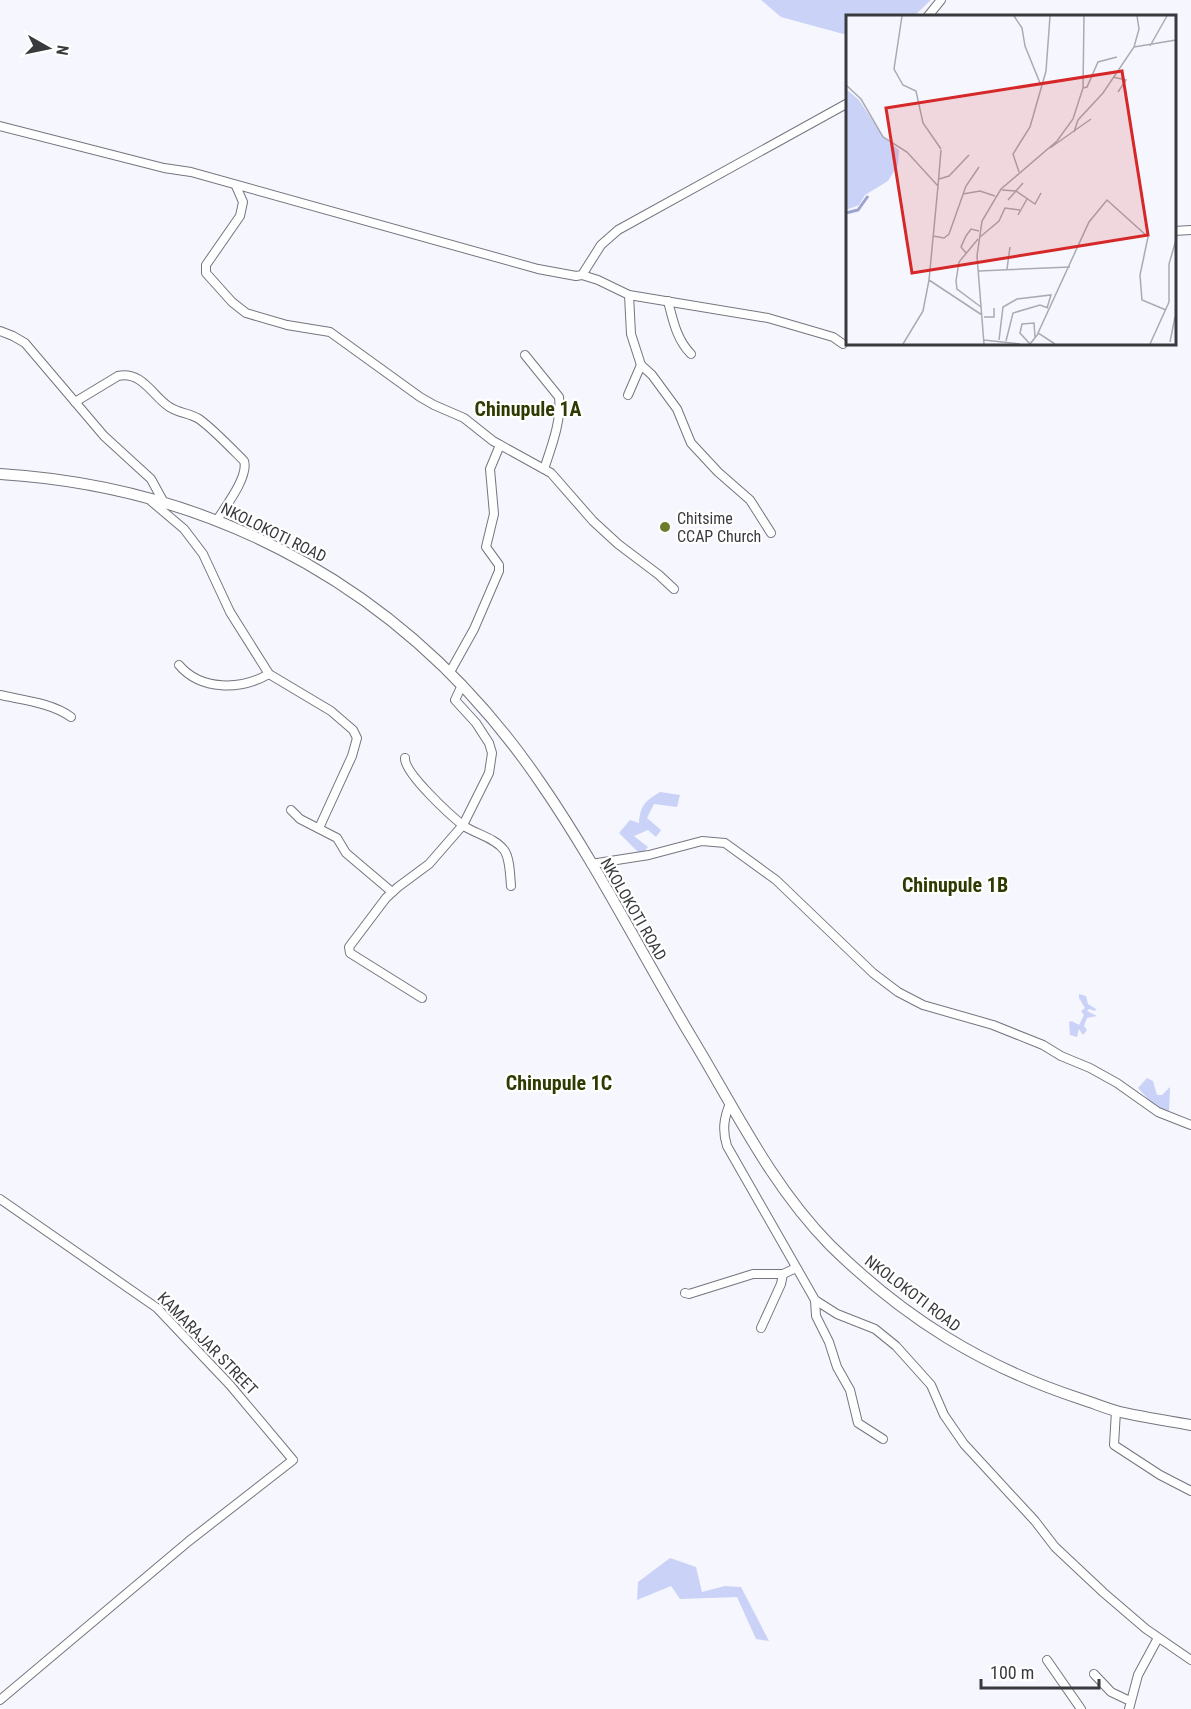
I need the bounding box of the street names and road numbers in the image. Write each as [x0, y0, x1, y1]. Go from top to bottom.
street label: NKOLOKOTI ROAD [218, 499, 330, 566]
street label: NKOLOKOTI ROAD [597, 855, 671, 964]
street label: NKOLOKOTI ROAD [861, 1251, 964, 1336]
street label: KAMARAJAR STREET [154, 1288, 262, 1399]

